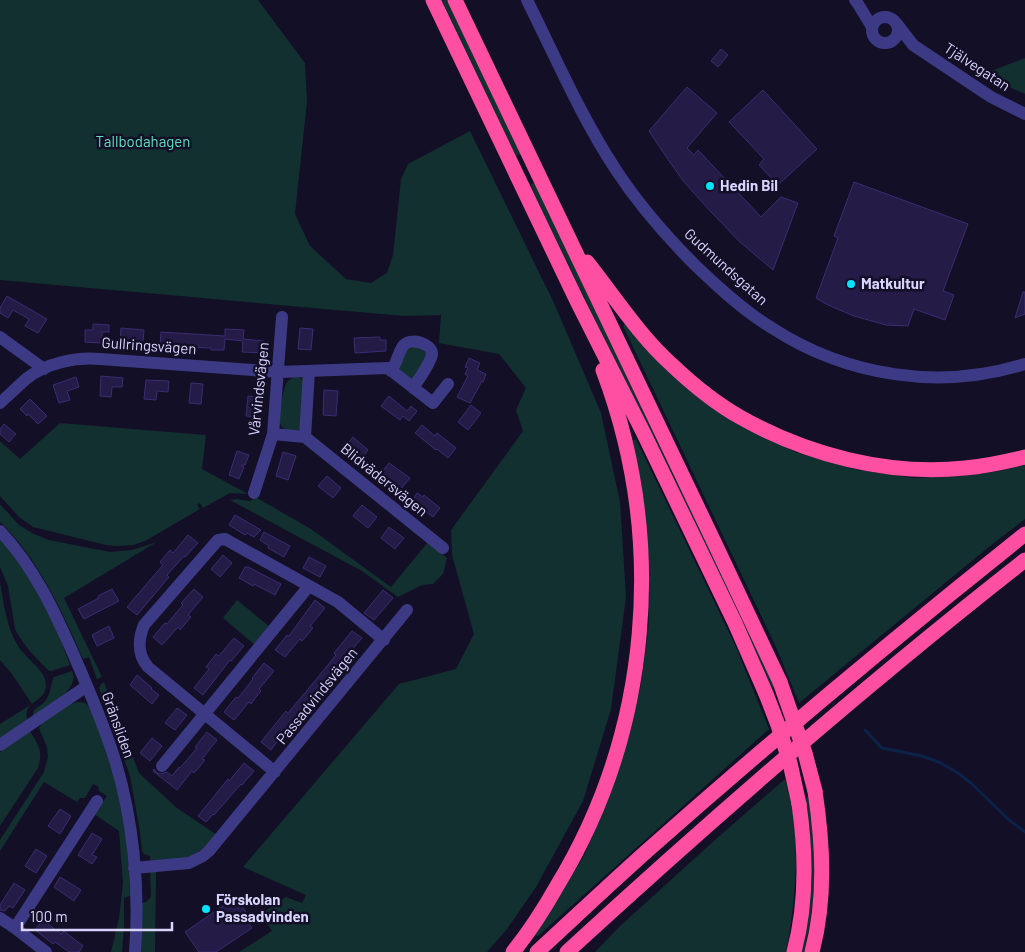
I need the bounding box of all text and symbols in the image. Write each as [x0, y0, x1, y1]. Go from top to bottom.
street label: Tjälvegatan [941, 38, 1014, 94]
park label: Tallbodahagen [96, 132, 190, 150]
place label: Hedin Bil [720, 176, 778, 194]
marker: Hedin Bil [704, 180, 716, 192]
street label: Gudmundsgatan [681, 224, 772, 308]
place label: Matkultur [861, 274, 925, 292]
marker: Matkultur [845, 278, 857, 290]
street label: Gullringsvägen [101, 333, 197, 357]
street label: Vårvindsvägen [244, 341, 272, 437]
street label: Blidvädersvägen [338, 439, 432, 520]
street label: Passadvindsvägen [272, 643, 361, 747]
street label: Gränsliden [99, 689, 139, 760]
place label: Förskolan Passadvinden [216, 890, 309, 925]
scale bar [22, 900, 172, 932]
marker: Förskolan Passadvinden [200, 903, 212, 915]
text: 100 m [30, 907, 68, 925]

